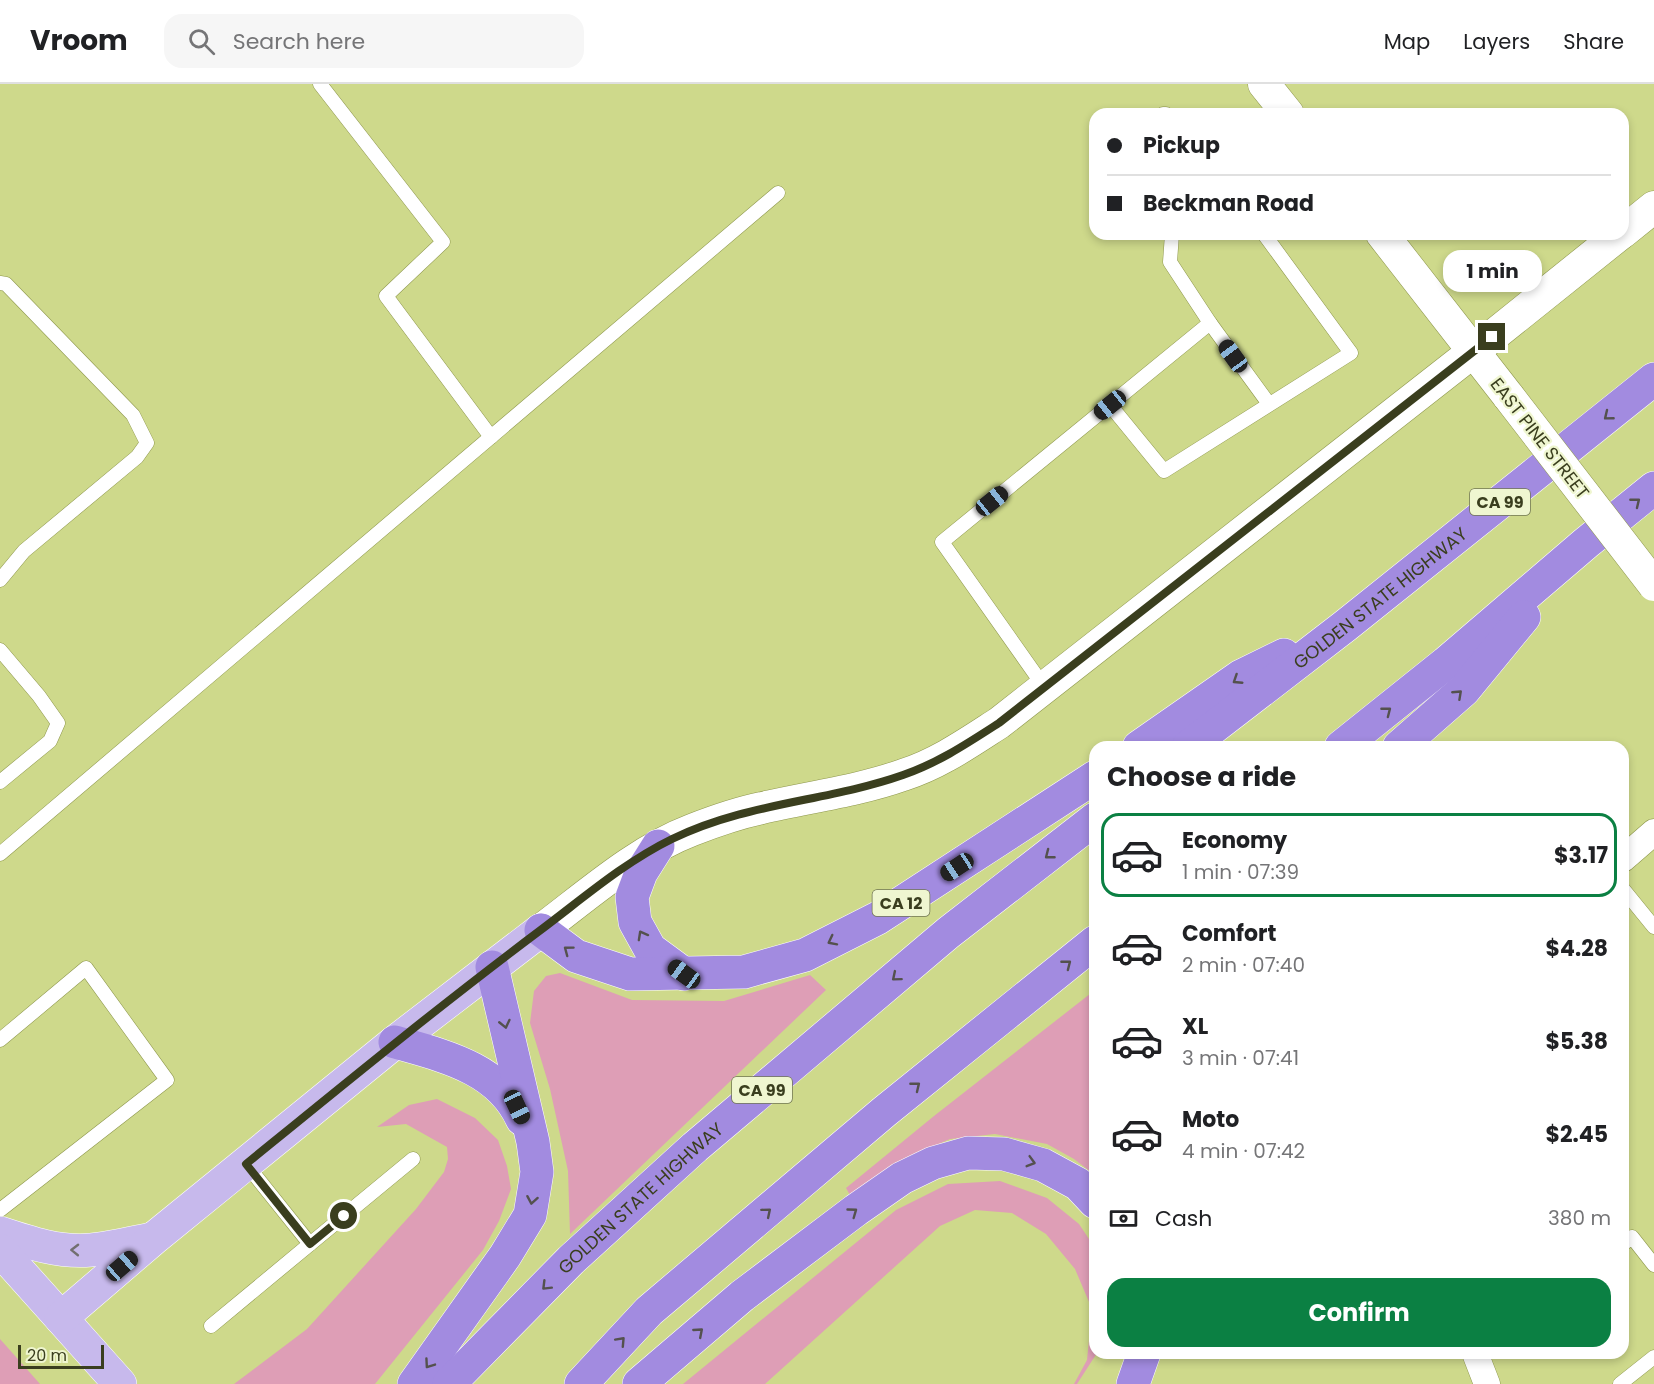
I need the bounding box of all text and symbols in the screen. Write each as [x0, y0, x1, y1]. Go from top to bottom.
search box [164, 14, 584, 68]
text: Vroom [30, 21, 128, 60]
icon: search [185, 25, 218, 58]
text: Search here [233, 26, 365, 57]
text: Map [1384, 27, 1430, 56]
text: Layers [1463, 27, 1530, 56]
text: Share [1563, 27, 1624, 56]
text: Pickup [1143, 130, 1220, 161]
text: Beckman Road [1143, 188, 1314, 219]
callout: 1 min [1442, 250, 1541, 292]
text: 1 min [1466, 257, 1519, 285]
route end [1478, 323, 1505, 350]
car [1215, 336, 1251, 376]
street label: EAST PINE STREET [1485, 372, 1595, 504]
car [1090, 387, 1130, 423]
one-way arrow [1604, 408, 1615, 419]
car [972, 483, 1012, 519]
road number: CA 99 [1470, 489, 1530, 515]
one-way arrow [1630, 499, 1641, 510]
street label: GOLDEN STATE HIGHWAY [1288, 521, 1472, 674]
one-way arrow [1233, 673, 1244, 684]
one-way arrow [1452, 690, 1462, 701]
one-way arrow [1380, 707, 1391, 718]
text: Choose a ride [1107, 758, 1296, 795]
text: Economy [1182, 825, 1287, 856]
icon: car [1110, 828, 1164, 882]
text: $3.17 [1554, 840, 1608, 871]
one-way arrow [1044, 848, 1055, 859]
car [937, 850, 977, 884]
text: 1 min · 07:39 [1182, 858, 1299, 886]
road number: CA 12 [872, 890, 930, 916]
text: Comfort [1182, 918, 1276, 949]
icon: car [1110, 921, 1164, 975]
one-way arrow [638, 931, 649, 942]
text: $4.28 [1546, 933, 1608, 964]
one-way arrow [827, 934, 838, 945]
one-way arrow [564, 946, 575, 957]
text: 2 min · 07:40 [1182, 951, 1305, 979]
car [664, 956, 704, 992]
one-way arrow [1061, 960, 1072, 971]
one-way arrow [892, 970, 903, 981]
text: XL [1182, 1011, 1208, 1042]
icon: car [1110, 1014, 1164, 1068]
one-way arrow [498, 1018, 511, 1028]
text: $5.38 [1545, 1026, 1608, 1057]
text: 3 min · 07:41 [1182, 1044, 1299, 1072]
road number: CA 99 [732, 1077, 792, 1103]
one-way arrow [909, 1083, 920, 1094]
car [501, 1087, 533, 1127]
text: Moto [1182, 1104, 1239, 1135]
icon: car [1110, 1107, 1164, 1161]
street label: GOLDEN STATE HIGHWAY [552, 1116, 729, 1279]
text: $2.45 [1546, 1119, 1608, 1150]
text: 4 min · 07:42 [1182, 1137, 1305, 1165]
one-way arrow [1025, 1155, 1036, 1167]
one-way arrow [526, 1195, 539, 1205]
route start [330, 1202, 357, 1229]
icon: cash [1107, 1202, 1140, 1235]
text: Cash [1155, 1203, 1212, 1234]
text: 380 m [1548, 1204, 1611, 1232]
one-way arrow [760, 1208, 771, 1219]
one-way arrow [846, 1209, 857, 1220]
one-way arrow [70, 1244, 79, 1256]
car [103, 1247, 141, 1285]
button: Confirm [1107, 1278, 1611, 1347]
one-way arrow [542, 1279, 553, 1290]
one-way arrow [692, 1328, 703, 1339]
one-way arrow [614, 1337, 625, 1348]
scale bar [18, 1342, 104, 1370]
text: 20 m [27, 1344, 67, 1367]
one-way arrow [425, 1357, 436, 1368]

